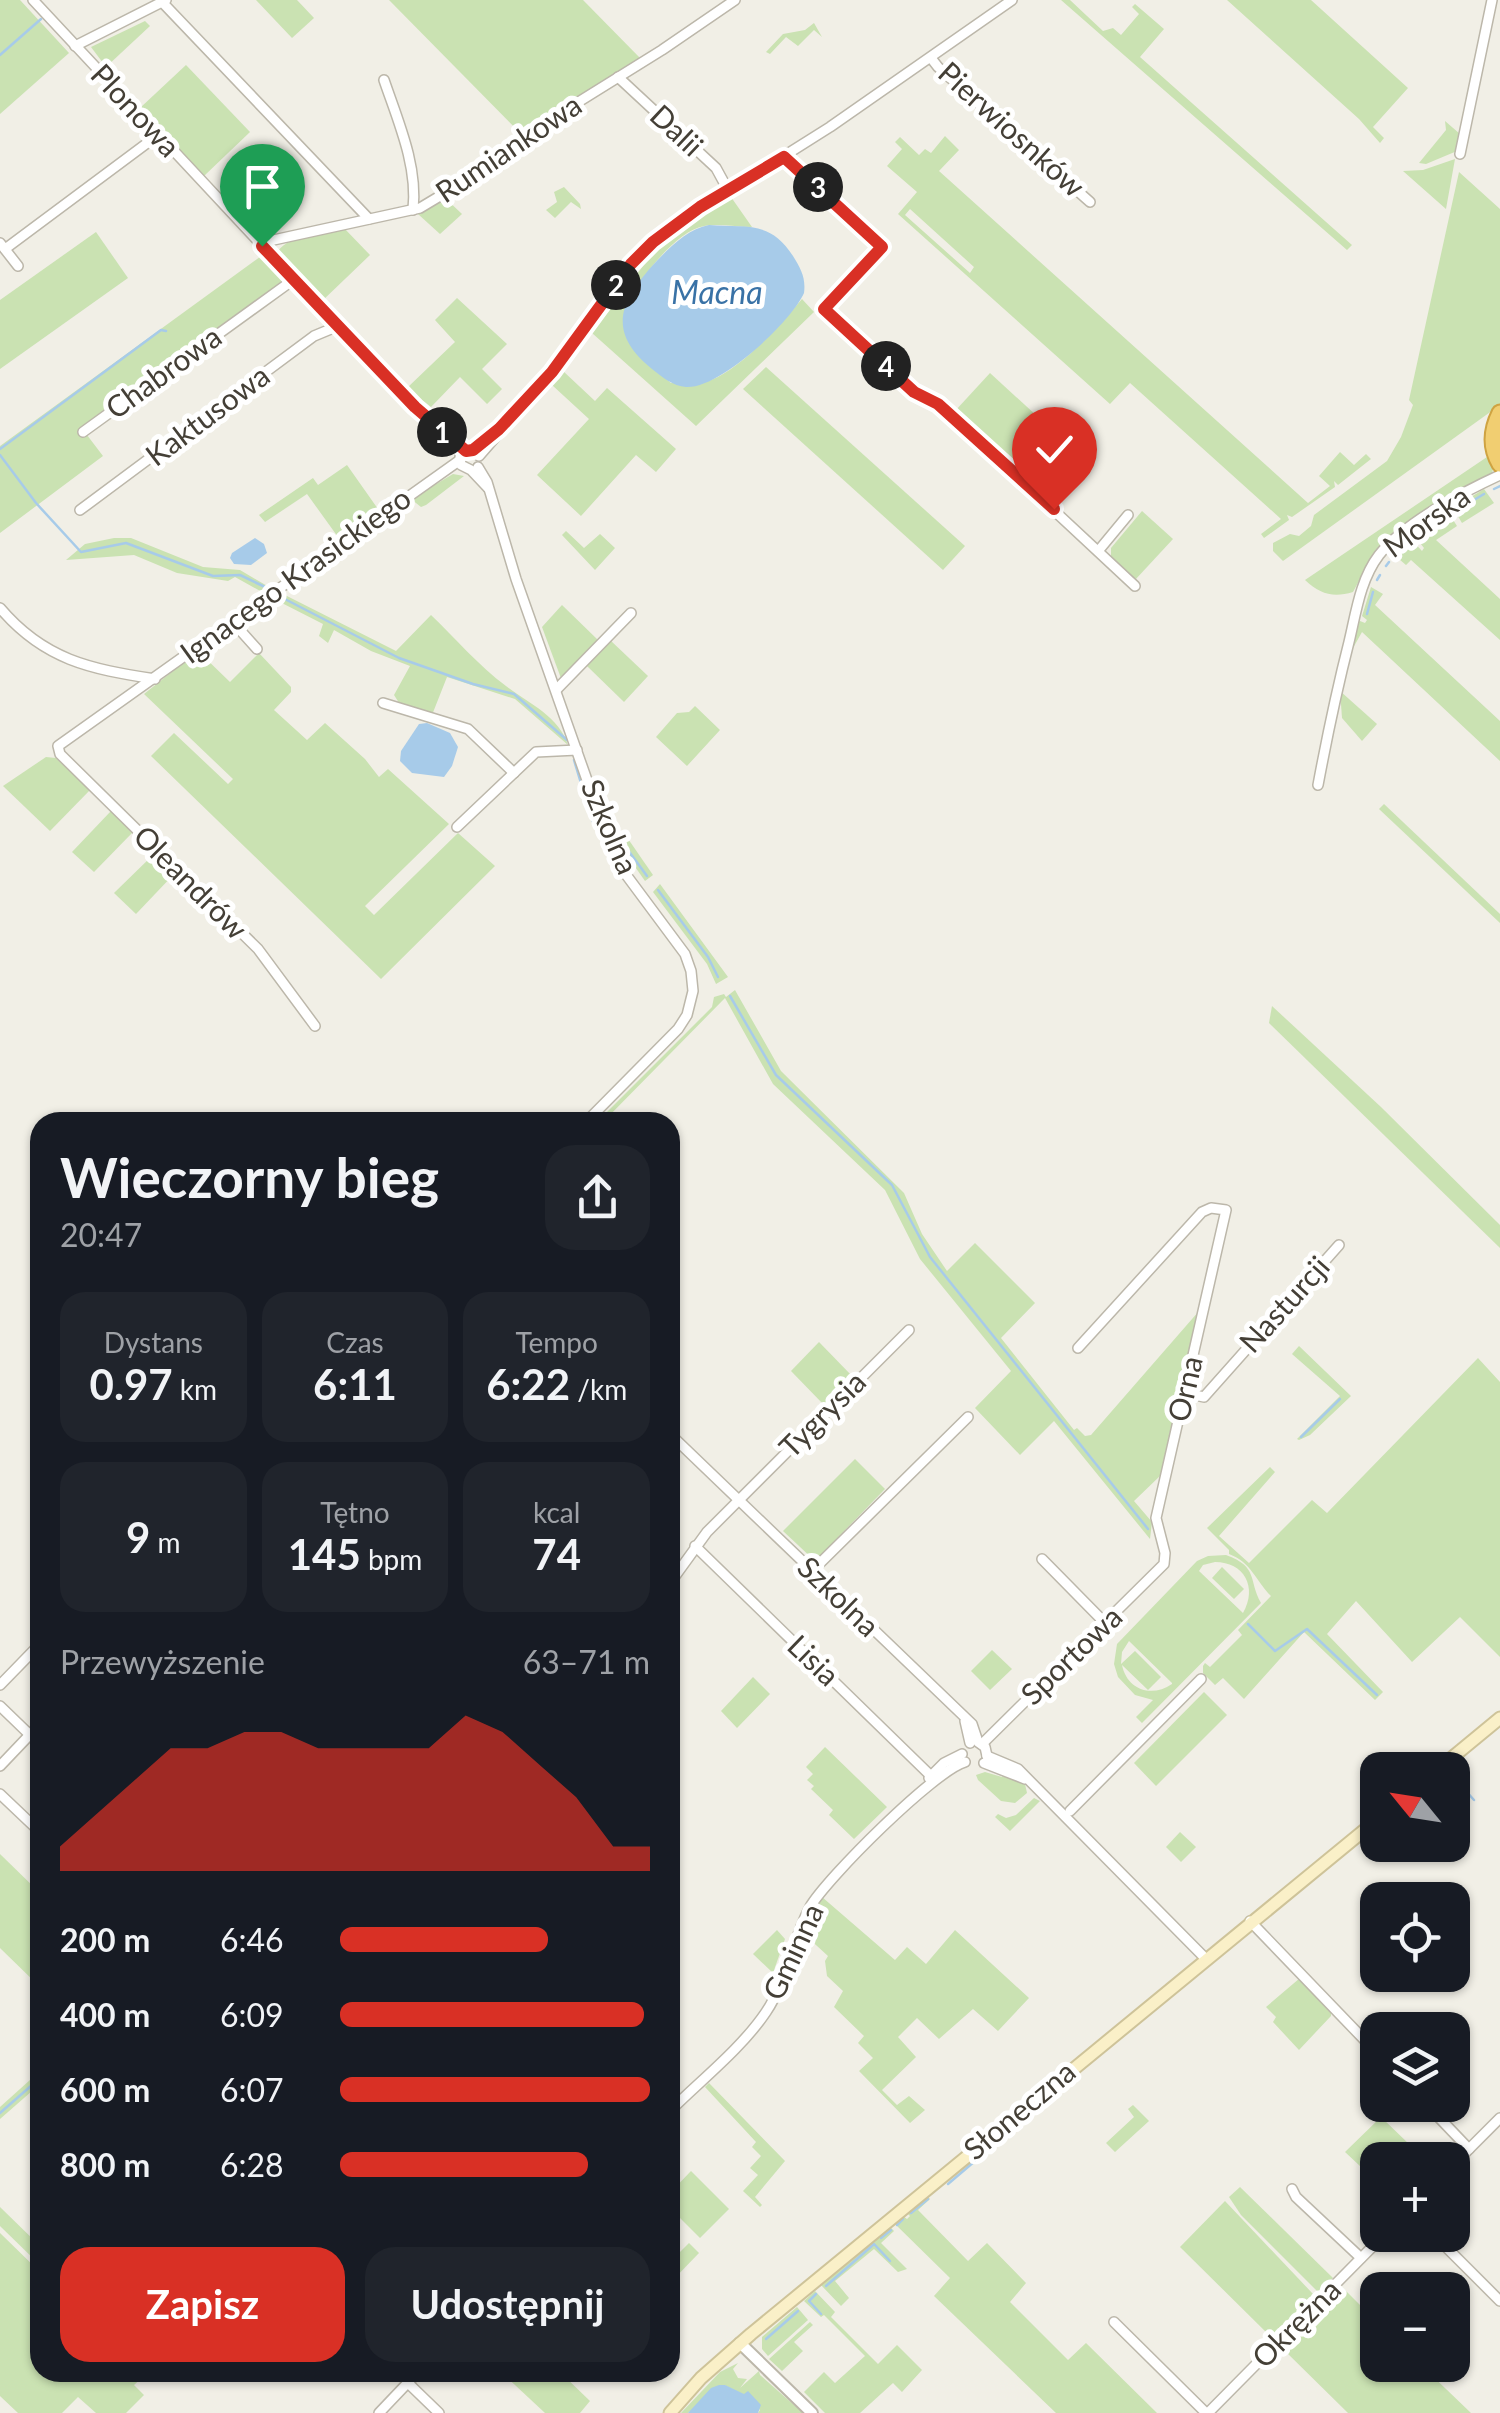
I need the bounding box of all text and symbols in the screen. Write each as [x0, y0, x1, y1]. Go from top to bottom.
street label: Pierwiosnków [932, 54, 1093, 204]
street label: Plonowa [84, 56, 188, 164]
street label: Rumiankowa [428, 85, 588, 209]
street label: Dalii [644, 96, 711, 163]
pin [220, 144, 305, 247]
icon: arrive [235, 159, 290, 214]
pin: 3 [793, 162, 843, 212]
text: 3 [810, 170, 826, 204]
pin: 2 [591, 260, 641, 310]
text: 2 [608, 268, 624, 302]
water label: Macna [671, 272, 763, 311]
street label: Chabrowa [98, 317, 228, 425]
pin: 4 [861, 341, 911, 391]
text: 4 [878, 349, 894, 383]
street label: Kaktusowa [138, 356, 276, 473]
pin: 1 [417, 407, 467, 457]
pin [1012, 407, 1097, 510]
text: 1 [434, 415, 450, 449]
icon: check [1027, 422, 1082, 477]
street label: Morska [1375, 477, 1476, 564]
street label: Ignacego Krasickiego [173, 479, 417, 670]
street label: Szkolna [575, 773, 647, 879]
street label: Oleandrów [127, 817, 256, 946]
text: Wieczorny bieg [60, 1144, 439, 1210]
button: share [545, 1145, 650, 1250]
text: 20:47 [60, 1215, 142, 1254]
street label: Nasturcji [1231, 1248, 1336, 1359]
text: Dystans [104, 1325, 203, 1359]
text: Czas [326, 1325, 384, 1359]
text: Tempo [515, 1325, 598, 1359]
street label: Orna [1159, 1352, 1209, 1425]
text: 0.97 [90, 1359, 173, 1409]
text: 6:11 [313, 1359, 397, 1409]
text: 6:22 [486, 1359, 570, 1409]
street label: Tygrysia [771, 1363, 872, 1464]
text: km [173, 1372, 217, 1406]
text: /km [570, 1372, 627, 1406]
text: Tętno [320, 1495, 390, 1529]
text: kcal [533, 1495, 580, 1529]
text: 9 [126, 1512, 150, 1562]
text: m [150, 1525, 181, 1559]
text: 145 [288, 1529, 361, 1579]
text: 74 [532, 1529, 581, 1579]
text: bpm [361, 1542, 422, 1576]
street label: Szkolna [791, 1548, 888, 1643]
street label: Sportowa [1013, 1598, 1129, 1711]
street label: Lisia [781, 1627, 848, 1693]
text: Przewyższenie [60, 1642, 265, 1681]
text: 63–71 m [523, 1642, 650, 1681]
north arrow [1360, 1752, 1470, 1862]
map controls [1360, 1752, 1470, 2382]
button: locate [1360, 1882, 1470, 1992]
street label: Gminna [754, 1897, 830, 2005]
text: 200 m [60, 1920, 150, 1959]
text: 6:46 [220, 1920, 284, 1959]
text: 400 m [60, 1995, 150, 2034]
text: 6:09 [220, 1995, 284, 2034]
button: layers [1360, 2012, 1470, 2122]
street label: Słoneczna [956, 2052, 1082, 2166]
text: 600 m [60, 2070, 150, 2109]
text: 6:07 [220, 2070, 284, 2109]
button: + [1360, 2142, 1470, 2252]
text: 800 m [60, 2145, 150, 2184]
text: 6:28 [220, 2145, 284, 2184]
button: Zapisz [60, 2247, 345, 2362]
button: Udostępnij [365, 2247, 650, 2362]
street label: Okrężna [1244, 2271, 1347, 2374]
button: − [1360, 2272, 1470, 2382]

